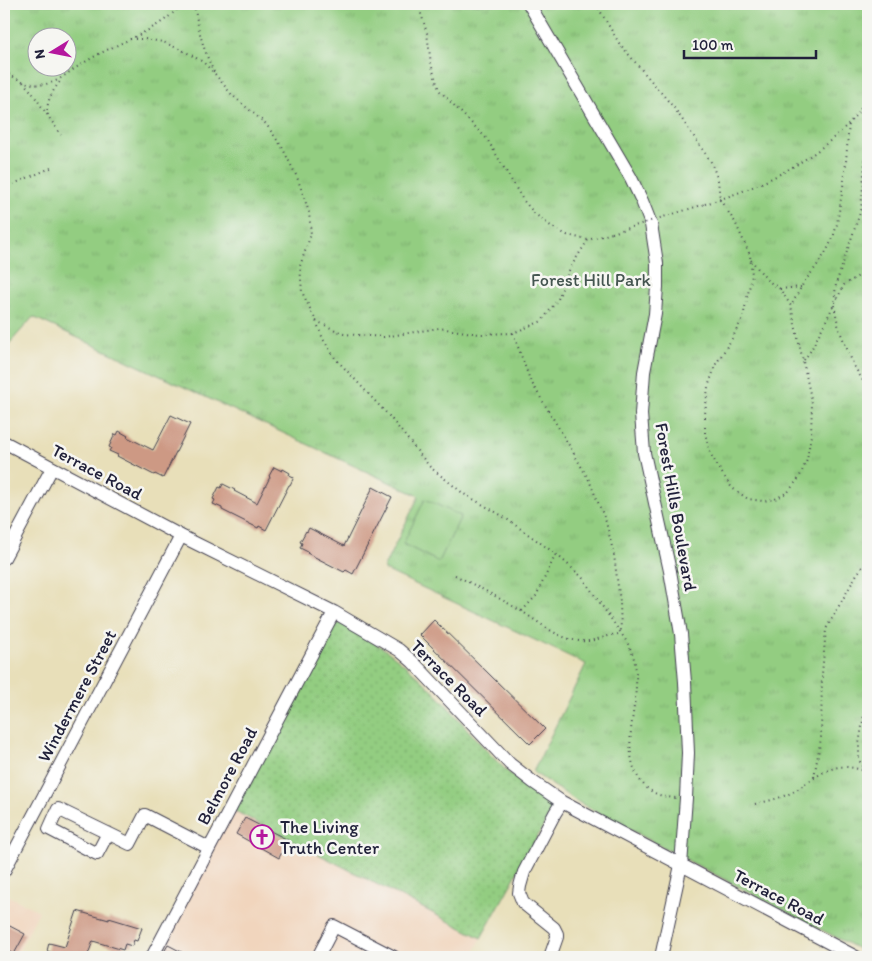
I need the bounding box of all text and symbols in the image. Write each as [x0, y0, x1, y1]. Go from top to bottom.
north arrow [28, 28, 78, 78]
scale bar [684, 28, 817, 60]
text: 100 m [692, 36, 734, 54]
text: N [30, 48, 49, 60]
park label: Forest Hill Park [531, 269, 652, 291]
street label: Forest Hills Boulevard [650, 421, 702, 593]
street label: Terrace Road [48, 439, 146, 505]
street label: Windermere Street [33, 626, 121, 766]
street label: Terrace Road [406, 635, 492, 721]
street label: Belmore Road [192, 723, 262, 829]
place label: The Living Truth Center [280, 816, 380, 859]
church icon: The Living Truth Center [249, 824, 275, 850]
street label: Terrace Road [730, 864, 828, 930]

